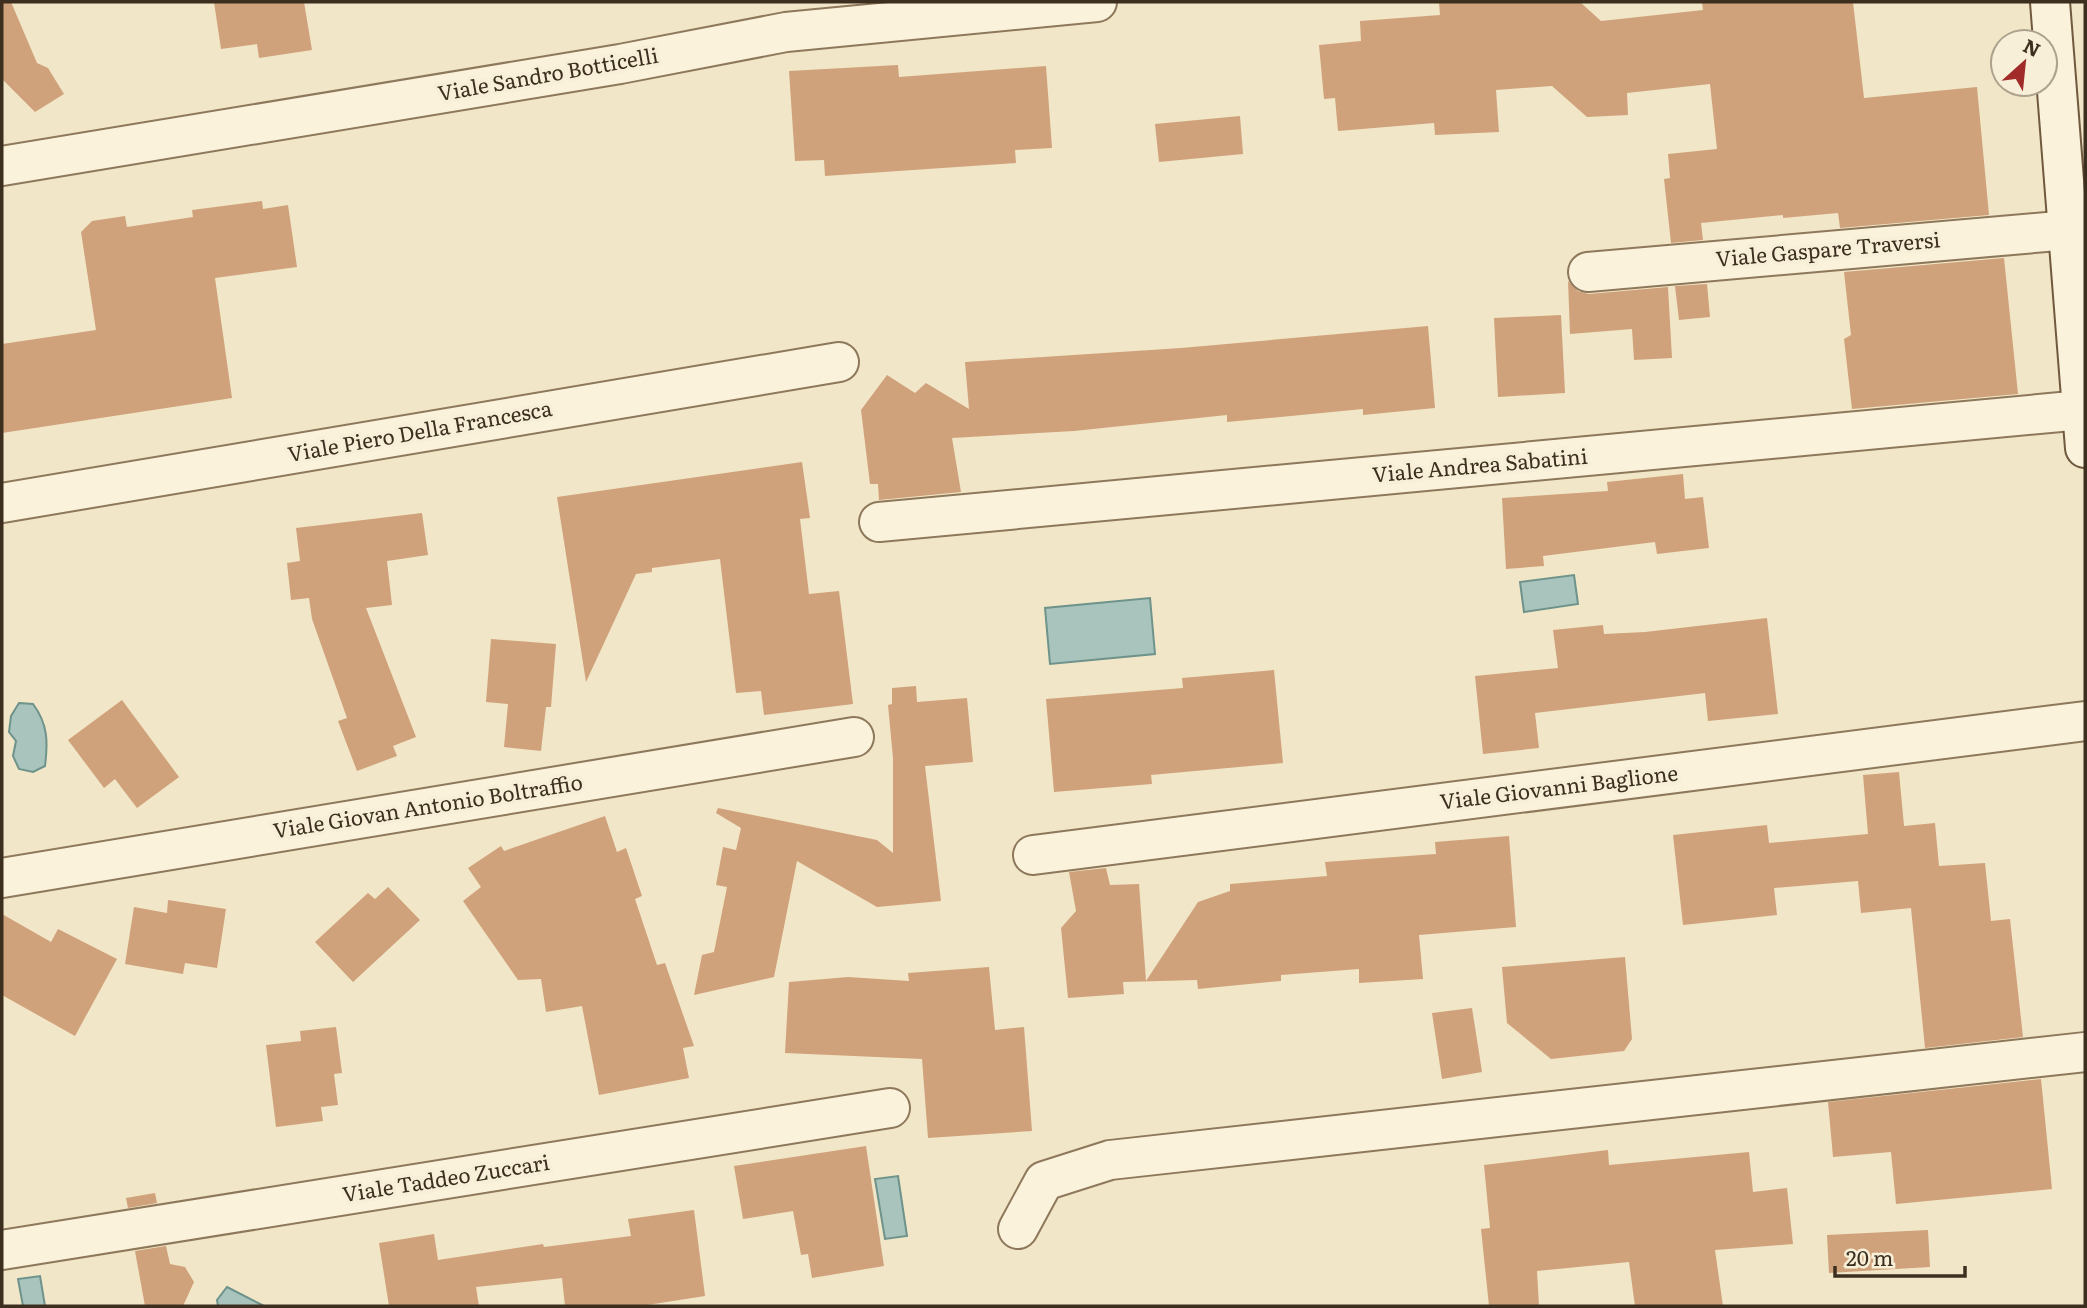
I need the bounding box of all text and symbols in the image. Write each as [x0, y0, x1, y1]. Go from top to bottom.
north arrow [1989, 28, 2059, 98]
text: N [2019, 31, 2046, 63]
street label: Viale Sandro Botticelli [435, 38, 660, 107]
street label: Viale Gaspare Traversi [1714, 222, 1941, 273]
street label: Viale Piero Della Francesca [285, 391, 555, 468]
street label: Viale Andrea Sabatini [1371, 439, 1589, 488]
street label: Viale Giovanni Baglione [1438, 756, 1680, 816]
street label: Viale Giovan Antonio Boltraffio [271, 765, 585, 844]
street label: Viale Taddeo Zuccari [340, 1145, 551, 1208]
scale bar [1835, 1234, 1965, 1278]
text: 20 m [1846, 1241, 1893, 1272]

